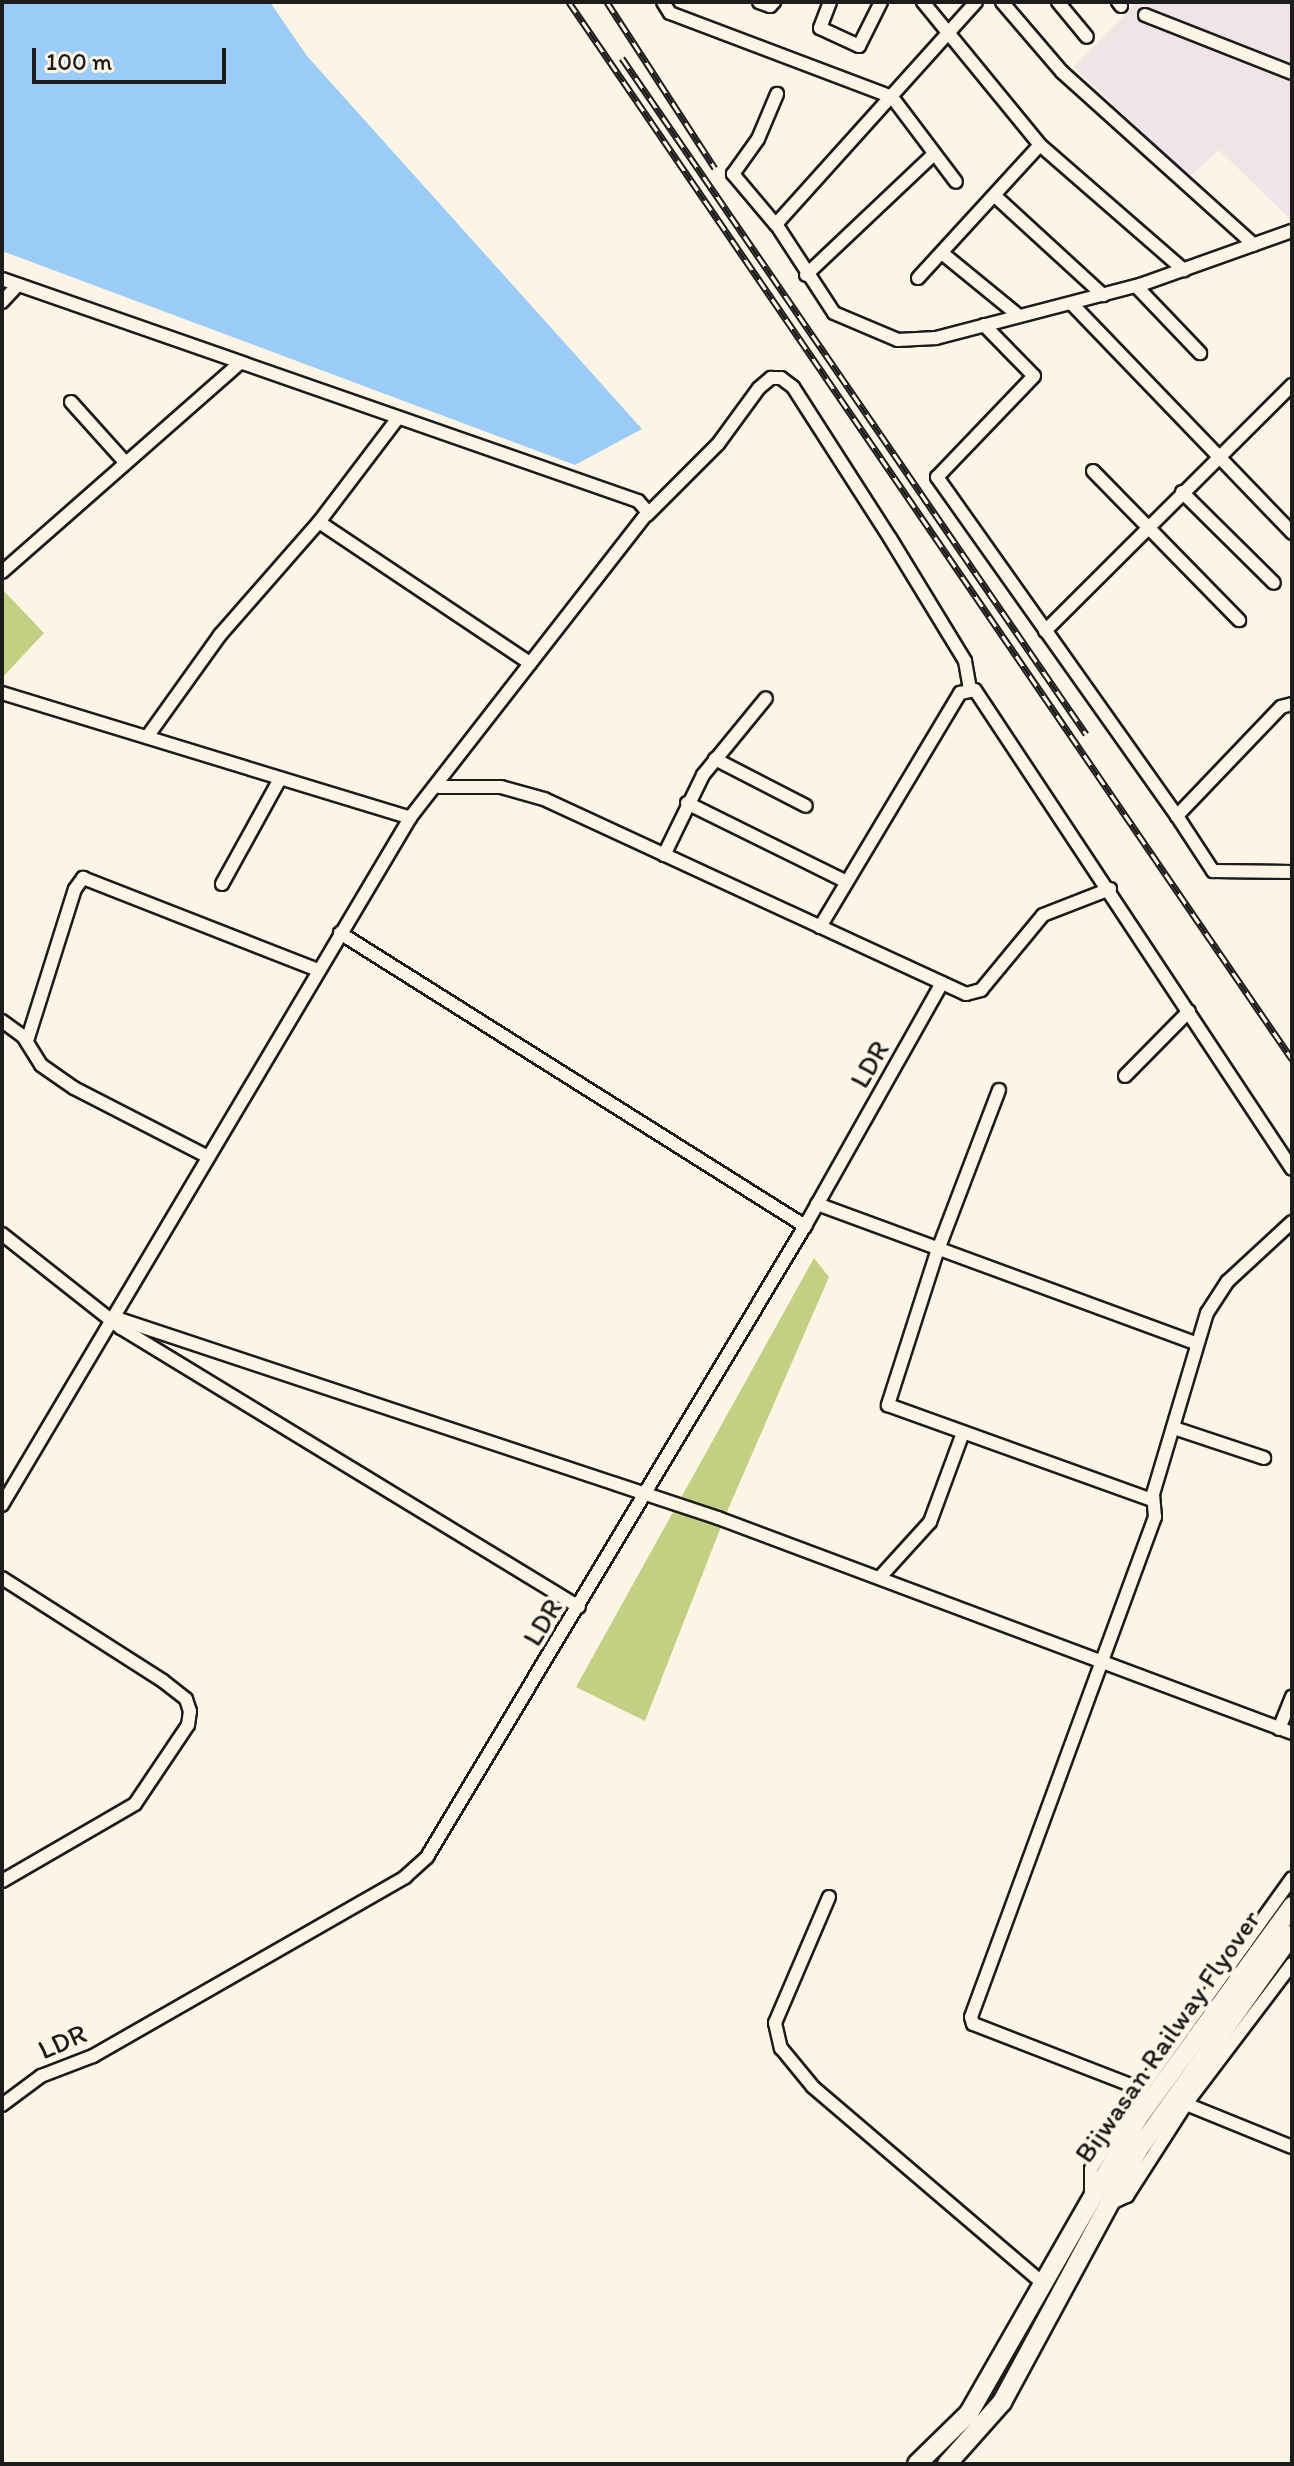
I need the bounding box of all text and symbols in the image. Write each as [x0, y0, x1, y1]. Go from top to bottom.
scale bar [36, 32, 230, 82]
text: 100 m [46, 47, 112, 76]
street label: LDR [842, 1034, 896, 1094]
street label: LDR [515, 1592, 569, 1652]
street label: Bijwasan Railway Flyover [1067, 1903, 1267, 2169]
street label: LDR [33, 2016, 91, 2066]

